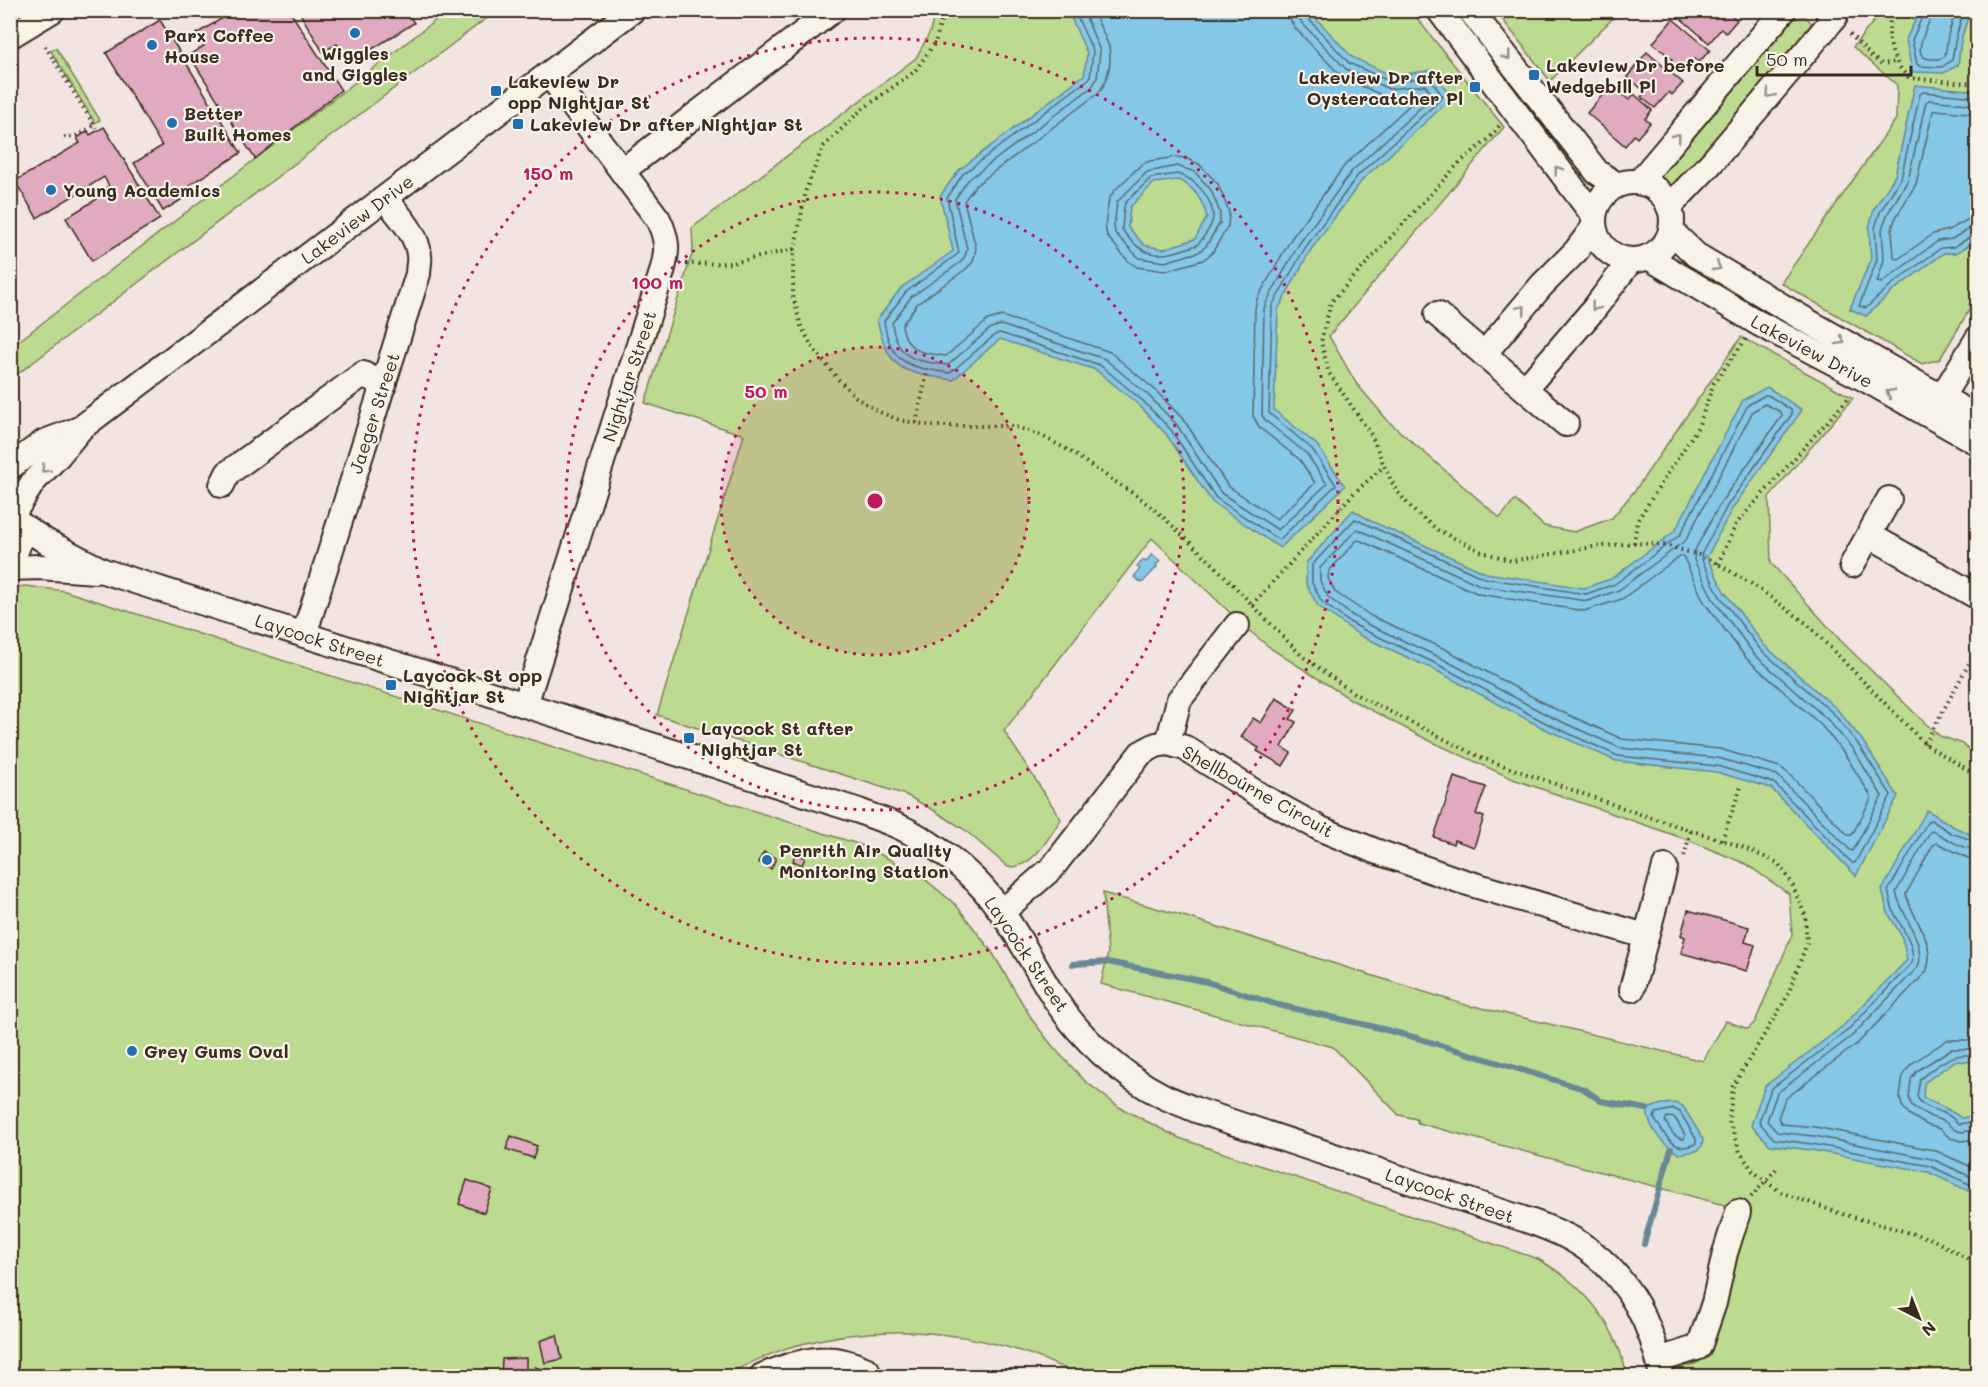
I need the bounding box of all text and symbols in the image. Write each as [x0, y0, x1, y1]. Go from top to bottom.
place label: Parx Coffee House [164, 23, 274, 68]
marker: Wiggles and Giggles [348, 26, 362, 40]
marker: Parx Coffee House [145, 38, 159, 52]
scale bar [1757, 39, 1912, 77]
place label: Wiggles and Giggles [302, 41, 408, 86]
text: 50 m [1766, 47, 1808, 71]
one-way arrow [1499, 50, 1510, 61]
place label: Lakeview Dr before Wedgebill Pl [1546, 53, 1725, 98]
place label: Lakeview Dr after Oystercatcher Pl [1299, 65, 1463, 110]
marker: Lakeview Dr before Wedgebill Pl [1527, 68, 1541, 82]
place label: Lakeview Dr opp Nightjar St [508, 69, 650, 114]
marker: Lakeview Dr after Oystercatcher Pl [1468, 80, 1482, 94]
marker: Lakeview Dr opp Nightjar St [489, 84, 503, 98]
one-way arrow [1767, 87, 1778, 98]
place label: Better Built Homes [184, 101, 291, 146]
place label: Lakeview Dr after Nightjar St [530, 112, 803, 136]
marker: Better Built Homes [165, 116, 179, 130]
marker: Lakeview Dr after Nightjar St [511, 117, 525, 131]
one-way arrow [1670, 133, 1681, 144]
text: 150 m [523, 161, 573, 185]
one-way arrow [1555, 166, 1566, 177]
street label: Lakeview Drive [296, 169, 418, 269]
place label: Young Academics [63, 178, 220, 202]
marker: Young Academics [44, 183, 58, 197]
one-way arrow [1711, 259, 1721, 271]
text: 100 m [631, 270, 683, 294]
one-way arrow [1592, 300, 1603, 311]
one-way arrow [1514, 305, 1525, 316]
street label: Nightjar Street [596, 307, 662, 445]
street label: Lakeview Drive [1747, 309, 1877, 393]
one-way arrow [1835, 334, 1846, 345]
street label: Jaeger Street [343, 349, 405, 477]
text: 50 m [745, 379, 787, 403]
one-way arrow [1886, 389, 1896, 401]
one-way arrow [41, 462, 52, 473]
centre of rings [865, 491, 885, 511]
street label: Laycock Street [252, 608, 388, 672]
place label: Laycock St opp Nightjar St [403, 663, 542, 708]
marker: Laycock St opp Nightjar St [384, 678, 398, 692]
place label: Laycock St after Nightjar St [701, 716, 853, 761]
marker: Laycock St after Nightjar St [682, 731, 696, 745]
street label: Shellbourne Circuit [1178, 739, 1338, 843]
place label: Penrith Air Quality Monitoring Station [779, 838, 952, 883]
marker: Penrith Air Quality Monitoring Station [760, 853, 774, 867]
street label: Laycock Street [979, 892, 1075, 1016]
place label: Grey Gums Oval [144, 1039, 289, 1063]
marker: Grey Gums Oval [125, 1044, 139, 1058]
street label: Laycock Street [1382, 1162, 1518, 1228]
north arrow [1889, 1288, 1949, 1348]
text: N [1918, 1318, 1941, 1341]

